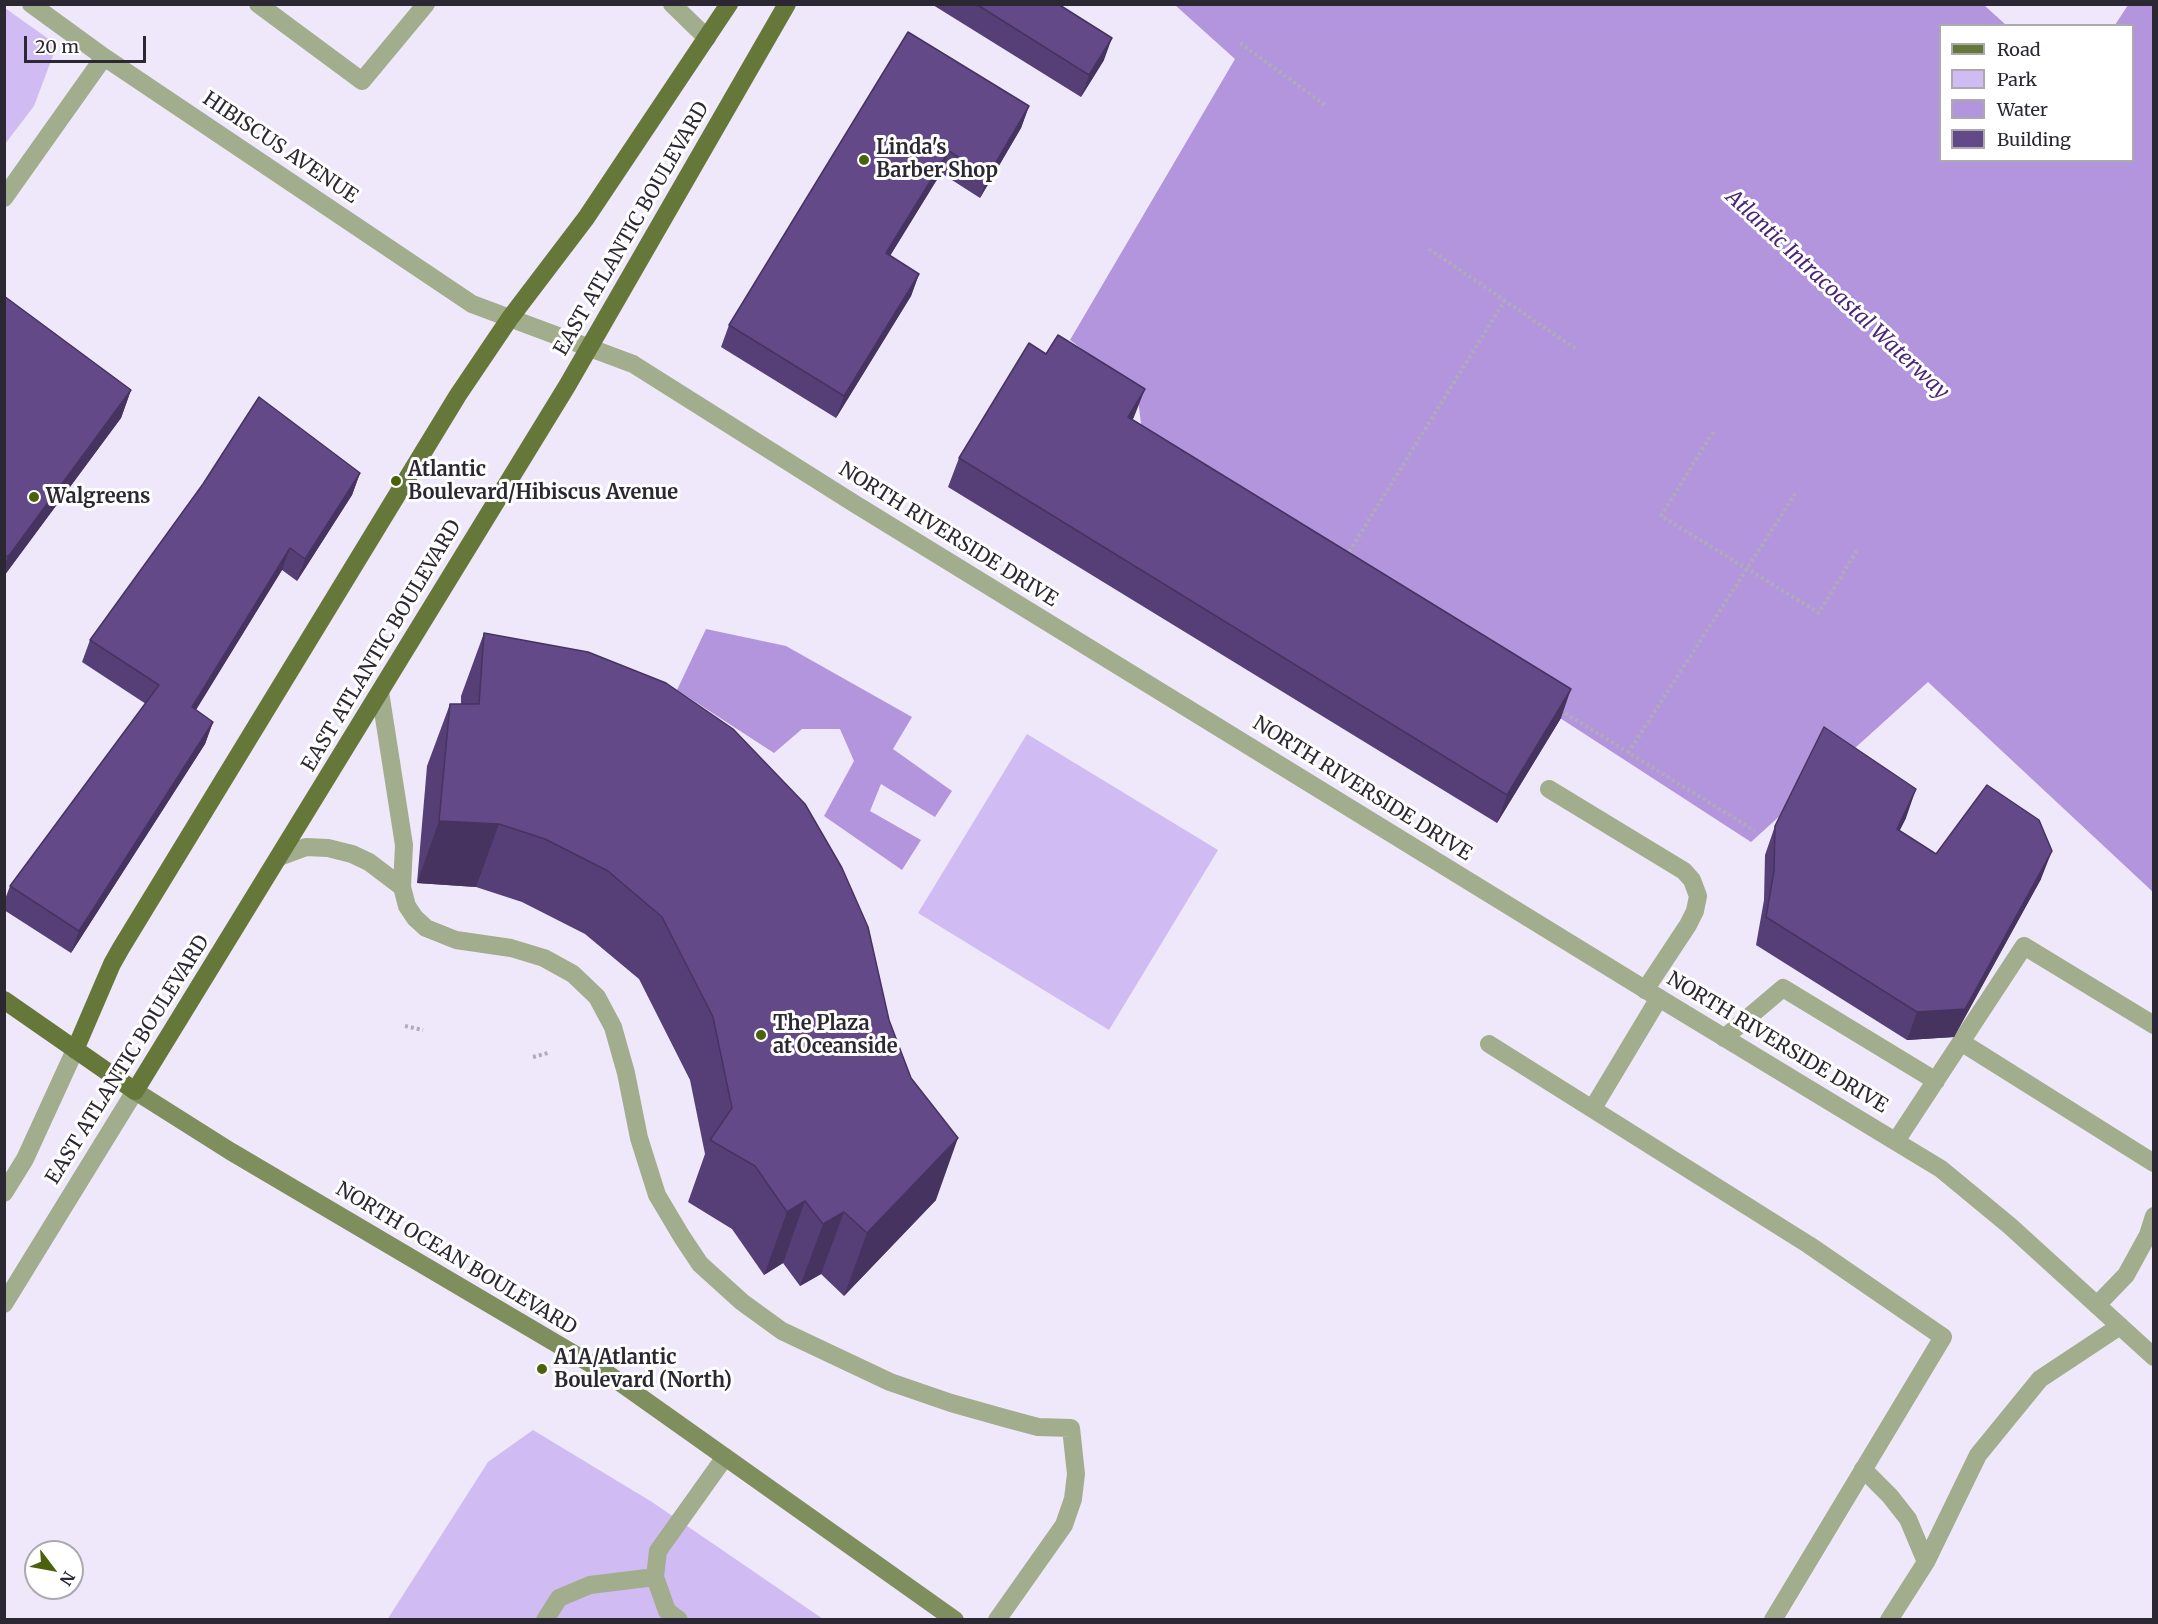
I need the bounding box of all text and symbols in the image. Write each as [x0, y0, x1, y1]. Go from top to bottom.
scale bar [27, 24, 148, 62]
legend [1939, 24, 2134, 162]
text: 20 m [35, 35, 79, 58]
text: Road [1997, 38, 2041, 61]
text: Park [1997, 68, 2037, 91]
street label: HIBISCUS AVENUE [198, 87, 362, 209]
street label: EAST ATLANTIC BOULEVARD [549, 98, 715, 360]
text: Water [1997, 98, 2048, 121]
text: Building [1997, 128, 2071, 151]
place label: Linda's Barber Shop [876, 136, 998, 183]
marker: Linda's Barber Shop [857, 153, 871, 167]
water label: Atlantic Intracoastal Waterway [1720, 185, 1954, 405]
place label: Atlantic Boulevard/Hibiscus Avenue [408, 458, 678, 505]
street label: NORTH RIVERSIDE DRIVE [834, 458, 1062, 612]
marker: Atlantic Boulevard/Hibiscus Avenue [389, 474, 403, 488]
place label: Walgreens [46, 485, 150, 509]
marker: Walgreens [27, 490, 41, 504]
street label: EAST ATLANTIC BOULEVARD [297, 516, 467, 776]
street label: NORTH RIVERSIDE DRIVE [1248, 712, 1476, 866]
street label: EAST ATLANTIC BOULEVARD [41, 931, 215, 1189]
street label: NORTH RIVERSIDE DRIVE [1662, 967, 1892, 1119]
place label: The Plaza at Oceanside [773, 1012, 897, 1059]
marker: The Plaza at Oceanside [754, 1028, 768, 1042]
street label: NORTH OCEAN BOULEVARD [331, 1178, 581, 1340]
place label: A1A/Atlantic Boulevard (North) [554, 1346, 732, 1393]
marker: A1A/Atlantic Boulevard (North) [535, 1362, 549, 1376]
north arrow [24, 1540, 84, 1600]
text: N [56, 1568, 79, 1589]

